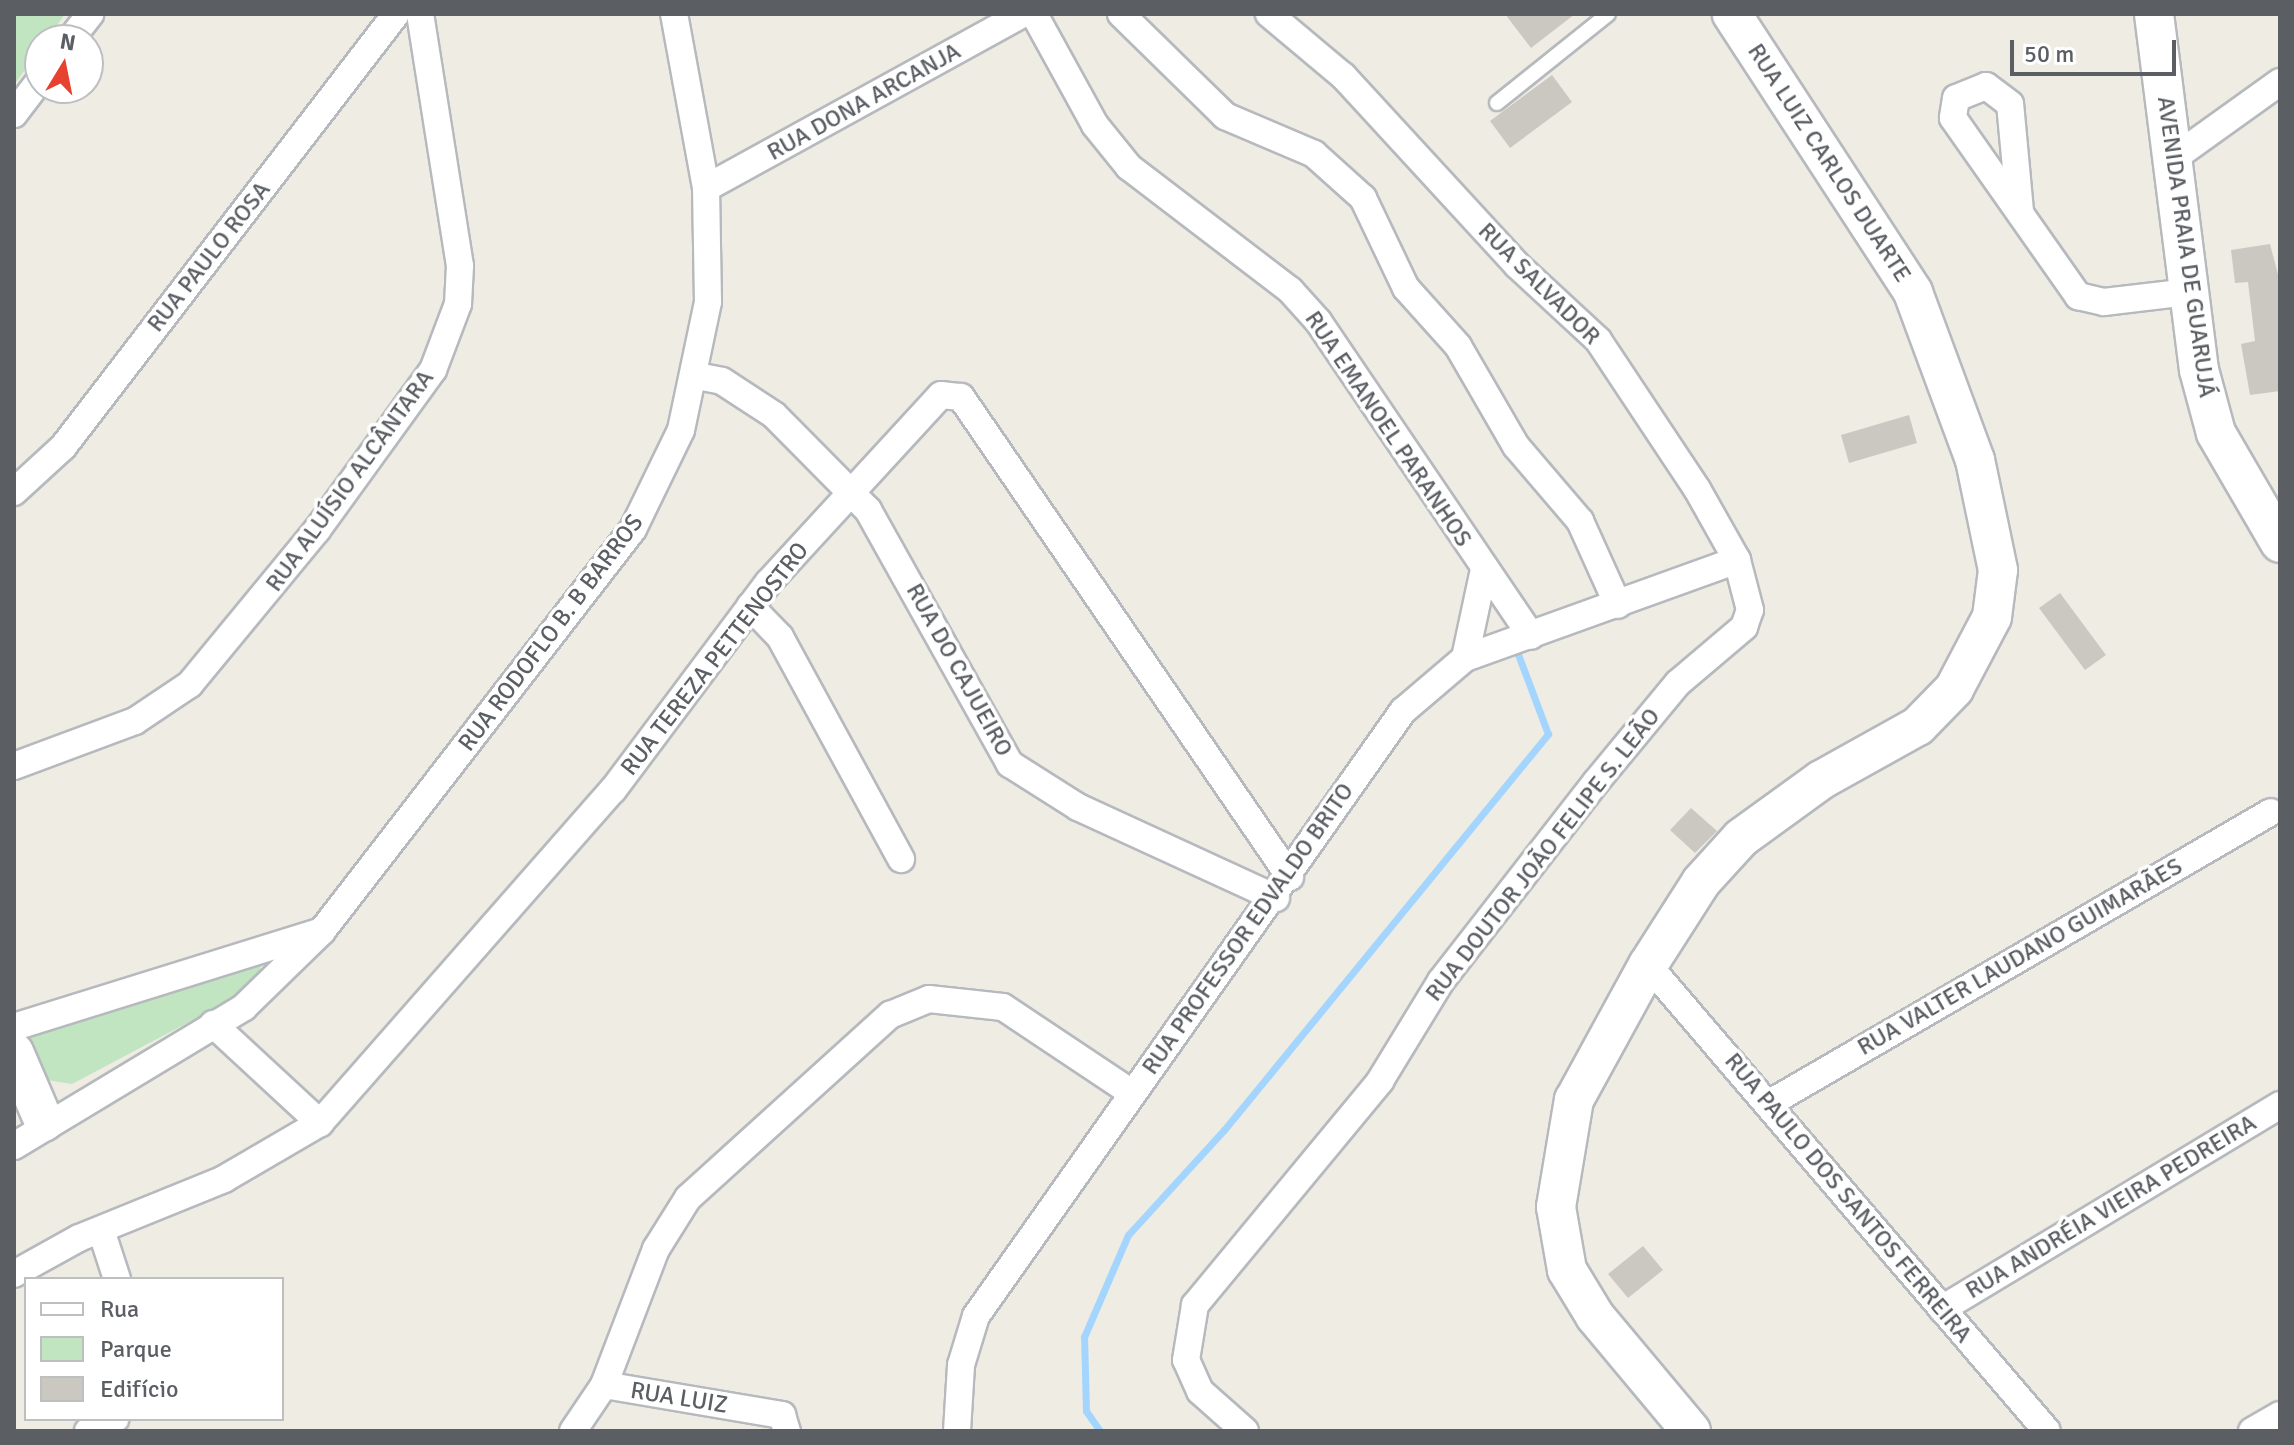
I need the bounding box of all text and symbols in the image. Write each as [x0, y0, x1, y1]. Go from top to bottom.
north arrow [24, 24, 104, 104]
scale bar [2014, 24, 2180, 74]
text: N [58, 27, 78, 56]
street label: RUA DONA ARCANJA [762, 37, 966, 167]
street label: RUA LUIZ CARLOS DUARTE [1741, 38, 1917, 288]
text: 50 m [2024, 39, 2074, 69]
street label: AVENIDA PRAIA DE GUARUJÁ [2151, 95, 2221, 399]
street label: RUA PAULO ROSA [141, 176, 277, 338]
street label: RUA SALVADOR [1472, 217, 1606, 351]
street label: RUA EMANOEL PARANHOS [1298, 306, 1478, 552]
street label: RUA ALUÍSIO ALCÂNTARA [260, 365, 440, 597]
street label: RUA RODOFLO B. B BARROS [453, 509, 649, 757]
street label: RUA TEREZA PETTENOSTRO [615, 537, 815, 781]
street label: RUA DO CAJUEIRO [900, 579, 1018, 761]
street label: RUA DOUTOR JOÃO FELIPE S. LEÃO [1420, 703, 1666, 1007]
street label: RUA PROFESSOR EDVALDO BRITO [1136, 778, 1360, 1080]
street label: RUA VALTER LAUDANO GUIMARÃES [1852, 852, 2188, 1062]
street label: RUA PAULO DOS SANTOS FERREIRA [1718, 1047, 1978, 1349]
street label: RUA ANDRÉIA VIEIRA PEDREIRA [1960, 1109, 2262, 1305]
legend [24, 1277, 284, 1421]
text: Rua [100, 1294, 139, 1324]
text: Parque [100, 1334, 172, 1364]
text: Edifício [100, 1374, 178, 1404]
street label: RUA LUIZ [628, 1376, 730, 1420]

